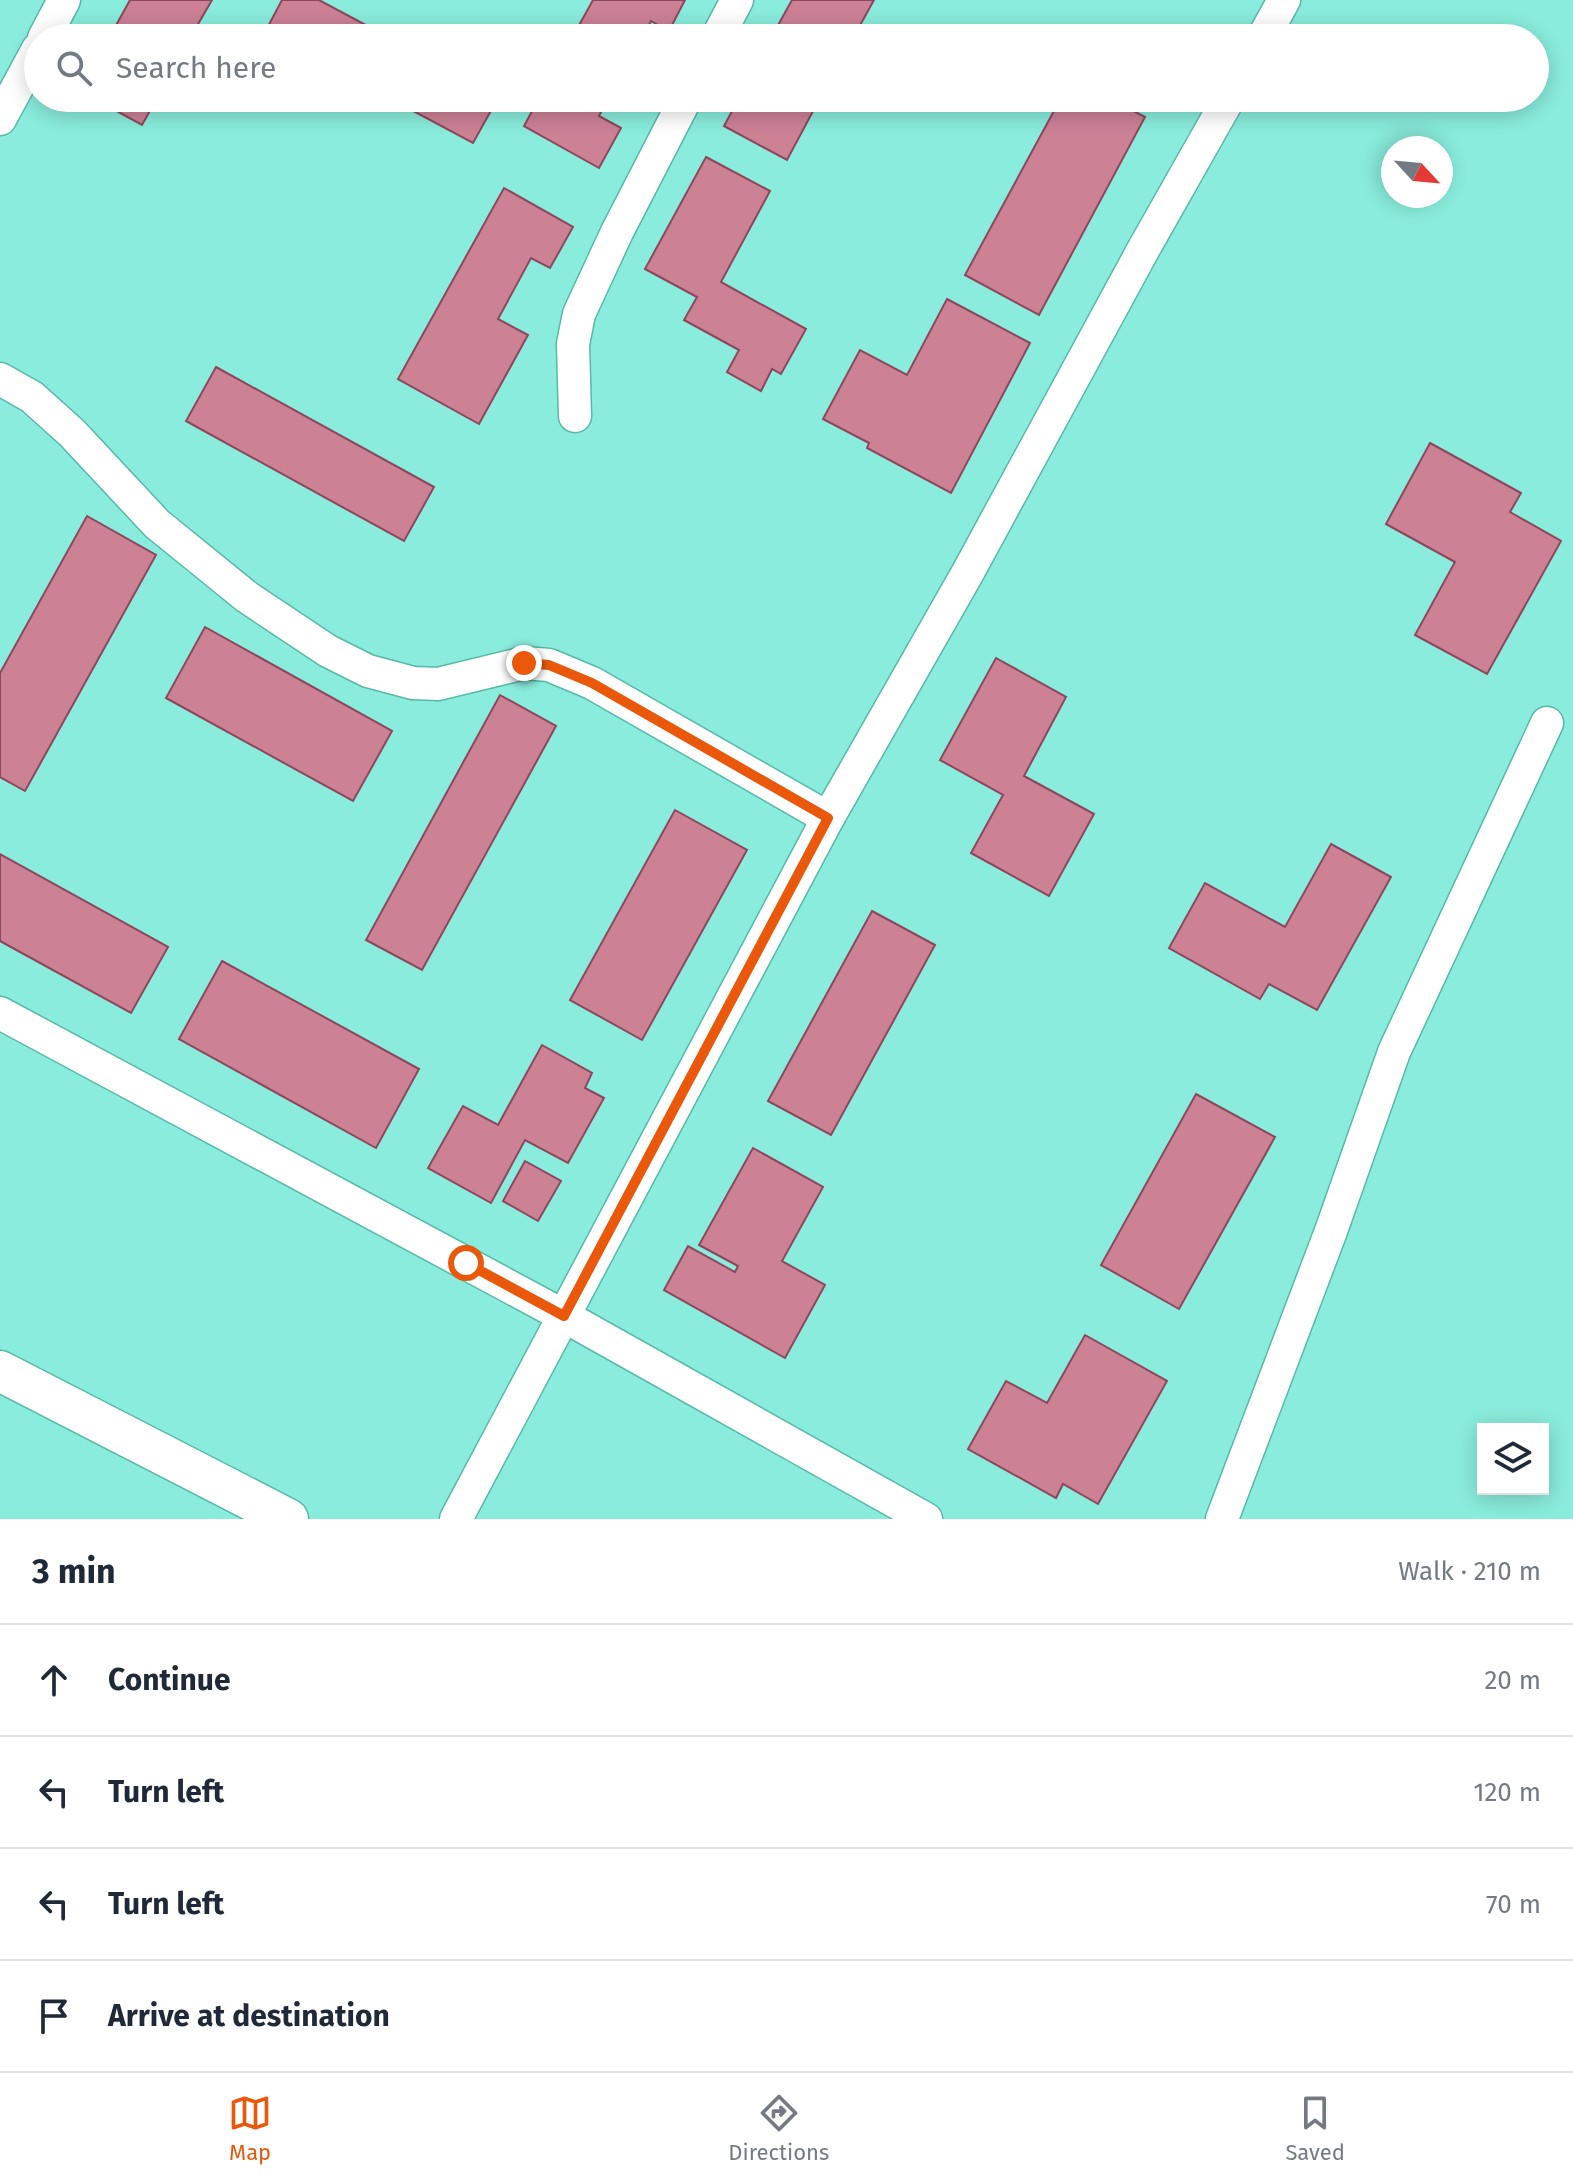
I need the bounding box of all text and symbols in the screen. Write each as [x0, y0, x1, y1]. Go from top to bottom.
search box [24, 24, 1549, 112]
icon: search [52, 46, 96, 90]
text: Search here [116, 50, 276, 86]
north arrow [1381, 136, 1453, 208]
route end [506, 645, 542, 681]
route start [448, 1245, 484, 1281]
map controls [1477, 1423, 1549, 1495]
button: layers [1477, 1423, 1549, 1495]
text: 3 min [32, 1551, 116, 1592]
text: Walk · 210 m [1398, 1556, 1541, 1587]
icon: ahead [32, 1658, 76, 1702]
text: Continue [108, 1662, 231, 1698]
text: 20 m [1484, 1665, 1541, 1696]
icon: left [32, 1770, 76, 1814]
text: Turn left [108, 1774, 224, 1810]
text: 120 m [1473, 1777, 1541, 1808]
icon: left [32, 1882, 76, 1926]
text: Turn left [108, 1886, 224, 1922]
text: 70 m [1486, 1889, 1541, 1920]
icon: arrive [32, 1994, 76, 2038]
text: Arrive at destination [108, 1998, 390, 2034]
tab: Map [228, 2091, 272, 2166]
tab: Directions [728, 2091, 829, 2166]
tab: Saved [1285, 2091, 1345, 2166]

